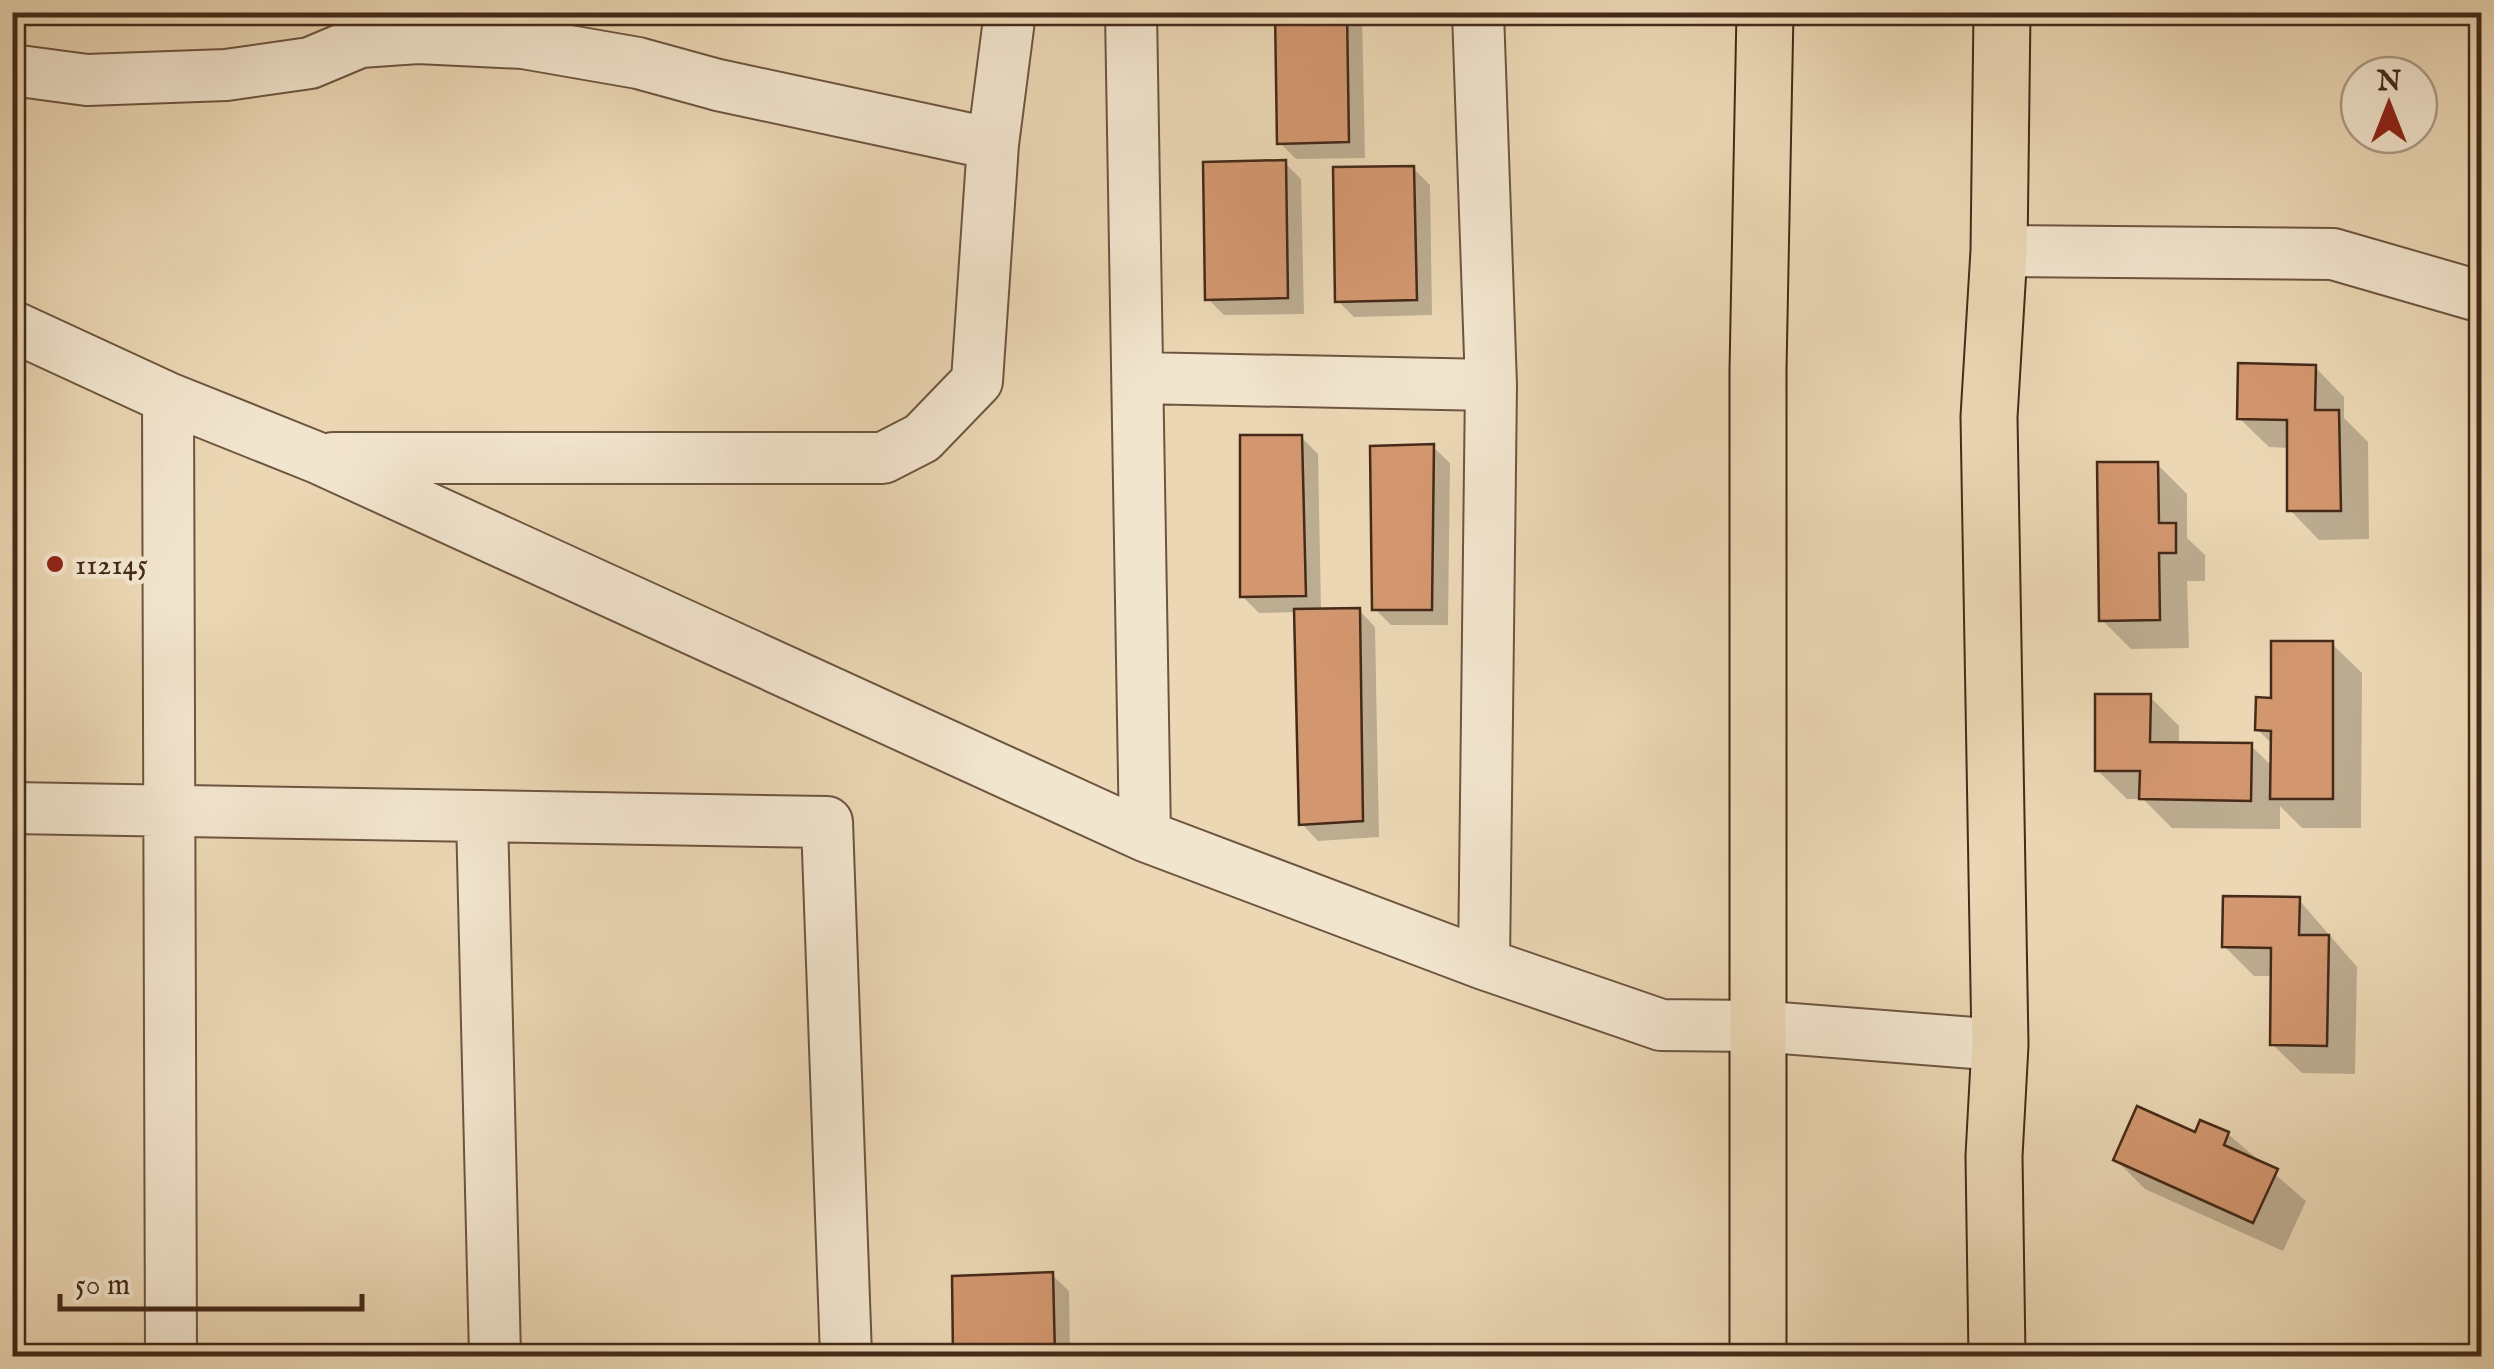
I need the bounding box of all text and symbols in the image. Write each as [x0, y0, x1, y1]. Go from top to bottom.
north arrow [2339, 55, 2439, 155]
text: N [2376, 65, 2401, 100]
place label: 112145 [75, 547, 148, 585]
marker: 112145 [44, 553, 66, 575]
scale bar [60, 1249, 362, 1311]
text: 50 m [75, 1267, 130, 1305]

